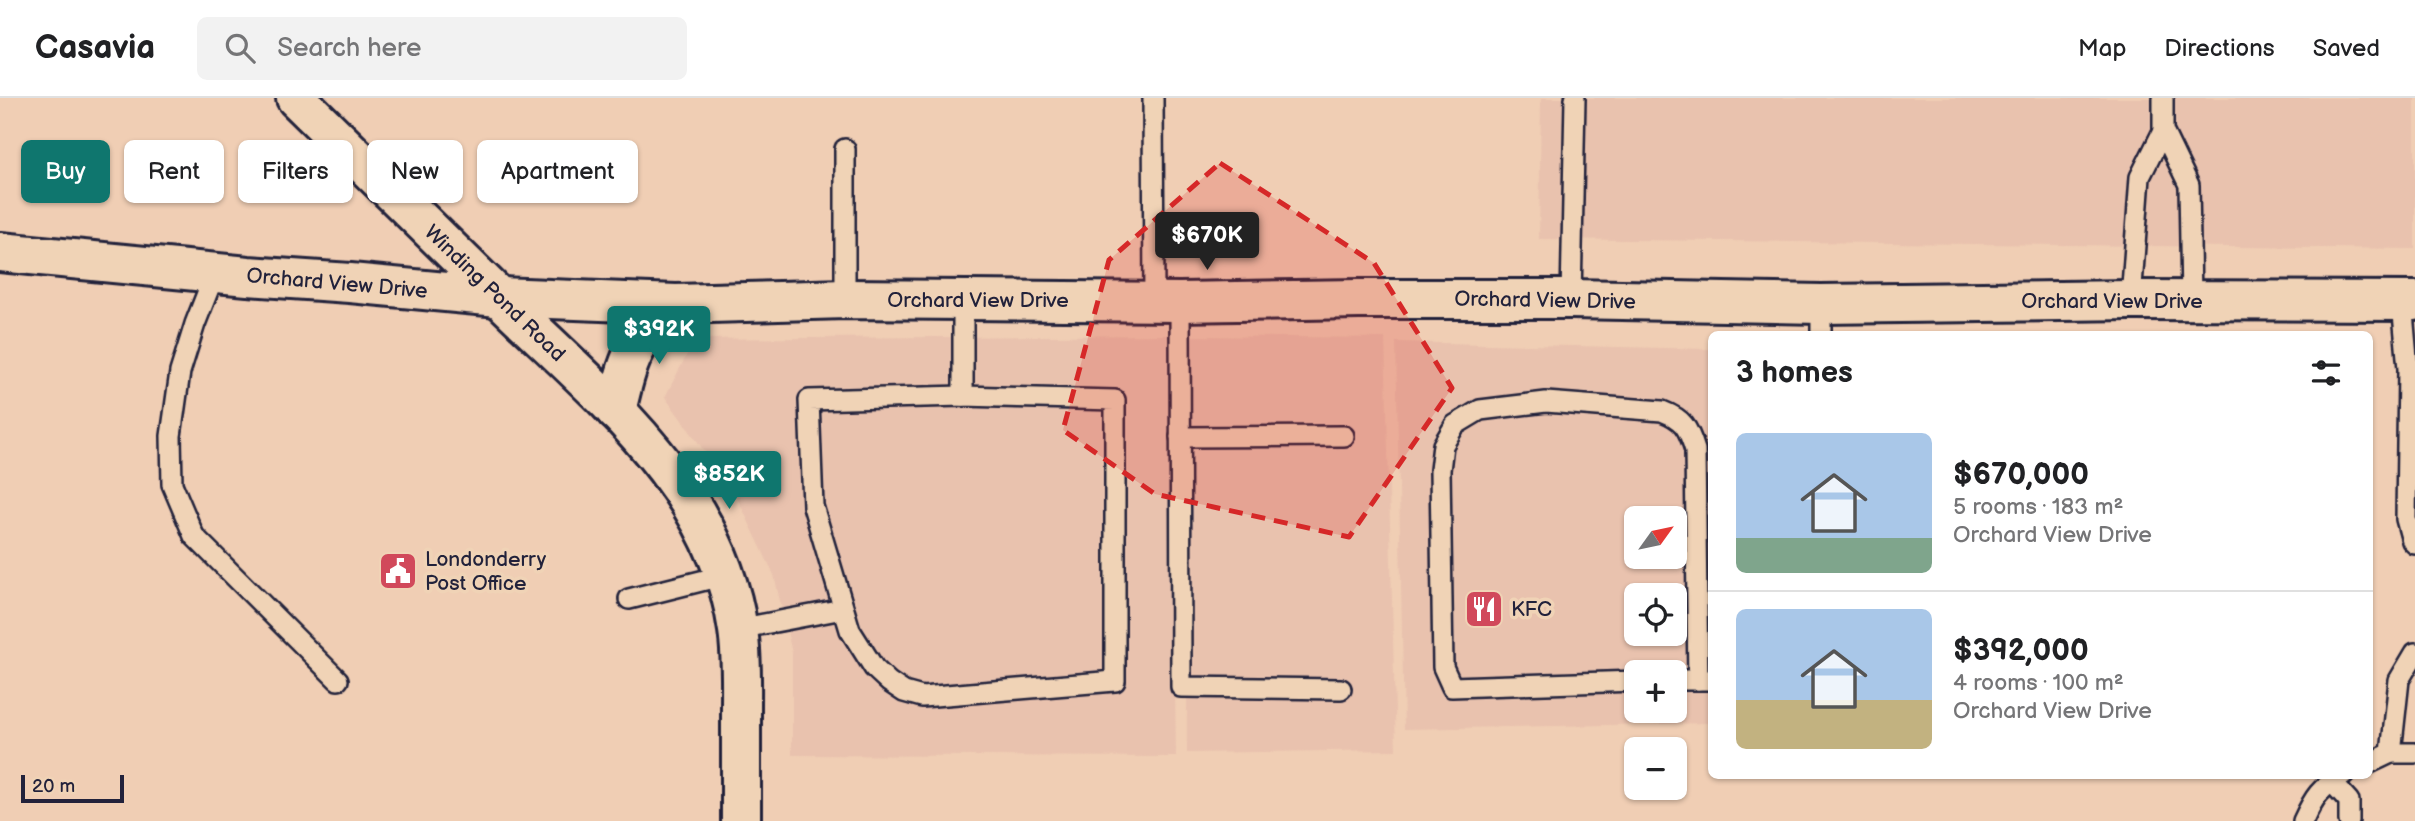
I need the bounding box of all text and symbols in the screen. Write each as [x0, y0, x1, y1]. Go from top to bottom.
search box [197, 17, 687, 80]
text: Casavia [35, 28, 155, 68]
icon: search [221, 29, 259, 67]
text: Search here [277, 33, 421, 64]
text: Map [2078, 34, 2126, 63]
text: Directions [2164, 34, 2275, 63]
text: Saved [2313, 34, 2380, 63]
chip: Buy [21, 140, 110, 203]
chip: Rent [124, 140, 224, 203]
chip: Filters [238, 140, 353, 203]
chip: New [367, 140, 463, 203]
chip: Apartment [477, 140, 638, 203]
pin: $670K [1158, 212, 1256, 272]
street label: Winding Pond Road [419, 220, 570, 367]
text: $670K [1171, 221, 1243, 249]
street label: Orchard View Drive [245, 263, 428, 304]
street label: Orchard View Drive [1454, 286, 1636, 315]
street label: Orchard View Drive [887, 288, 1069, 313]
street label: Orchard View Drive [2021, 289, 2203, 314]
pin: $392K [610, 306, 708, 366]
text: $392K [623, 315, 695, 343]
icon: filters [2307, 354, 2345, 392]
text: 3 homes [1736, 355, 1853, 391]
pin: $852K [680, 452, 778, 511]
text: $670,000 [1953, 457, 2089, 493]
text: $852K [693, 460, 765, 488]
icon: home [1792, 461, 1876, 545]
text: 5 rooms · 183 m² [1953, 493, 2123, 521]
north arrow [1624, 506, 1687, 569]
map controls [1624, 506, 1687, 800]
text: Orchard View Drive [1953, 521, 2152, 549]
place label: Londonderry Post Office [425, 547, 547, 596]
public building icon: Londonderry Post Office [377, 550, 419, 592]
button: locate [1624, 583, 1687, 646]
restaurant icon: KFC [1463, 588, 1505, 630]
place label: KFC [1511, 597, 1552, 622]
text: $392,000 [1953, 633, 2089, 669]
icon: home [1792, 637, 1876, 721]
button: + [1624, 660, 1687, 723]
text: 4 rooms · 100 m² [1953, 669, 2124, 697]
text: Orchard View Drive [1953, 697, 2152, 725]
button: − [1624, 737, 1687, 800]
scale bar [21, 772, 124, 804]
text: 20 m [32, 775, 75, 798]

